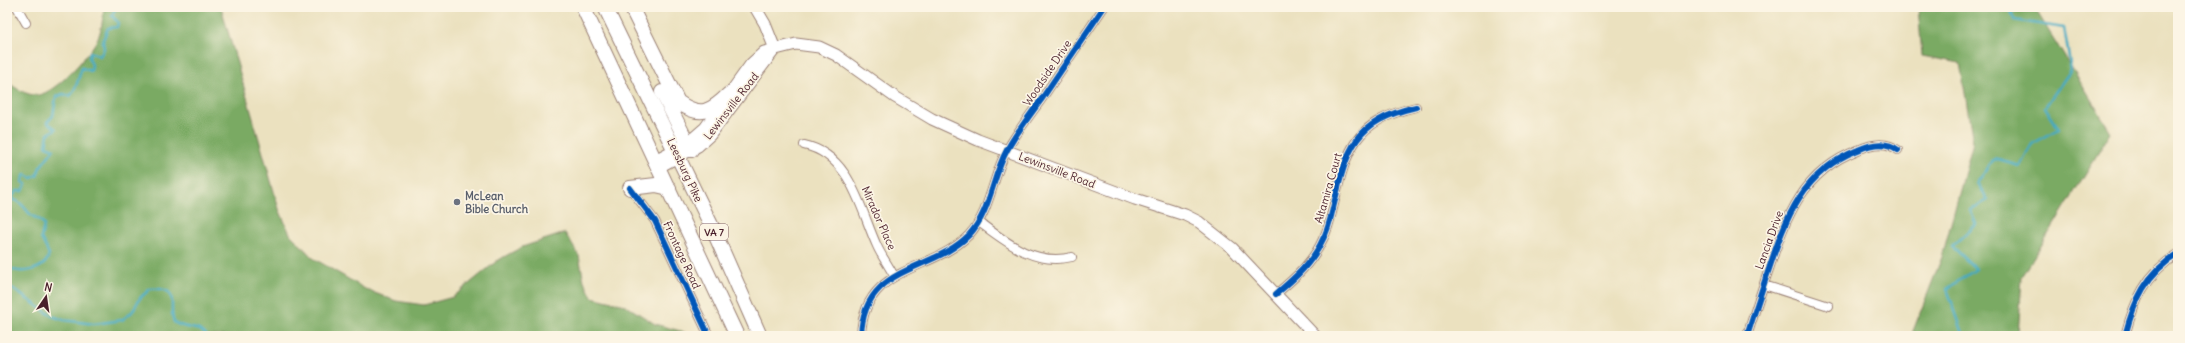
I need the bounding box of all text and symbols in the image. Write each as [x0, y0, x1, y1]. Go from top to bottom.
street label: Woodside Drive [1020, 37, 1074, 109]
street label: Lewinsville Road [701, 69, 762, 142]
street label: Leesburg Pike [664, 136, 706, 204]
street label: Lewinsville Road [1017, 149, 1098, 191]
street label: Altamira Court [1311, 151, 1345, 225]
street label: Mirador Place [859, 184, 899, 252]
place label: McLean Bible Church [465, 189, 529, 216]
marker: McLean Bible Church [452, 197, 462, 207]
street label: Lancia Drive [1752, 209, 1786, 271]
street label: Frontage Road [660, 219, 704, 292]
road number: VA 7 [700, 224, 728, 240]
north arrow [26, 277, 66, 317]
text: N [43, 280, 54, 295]

